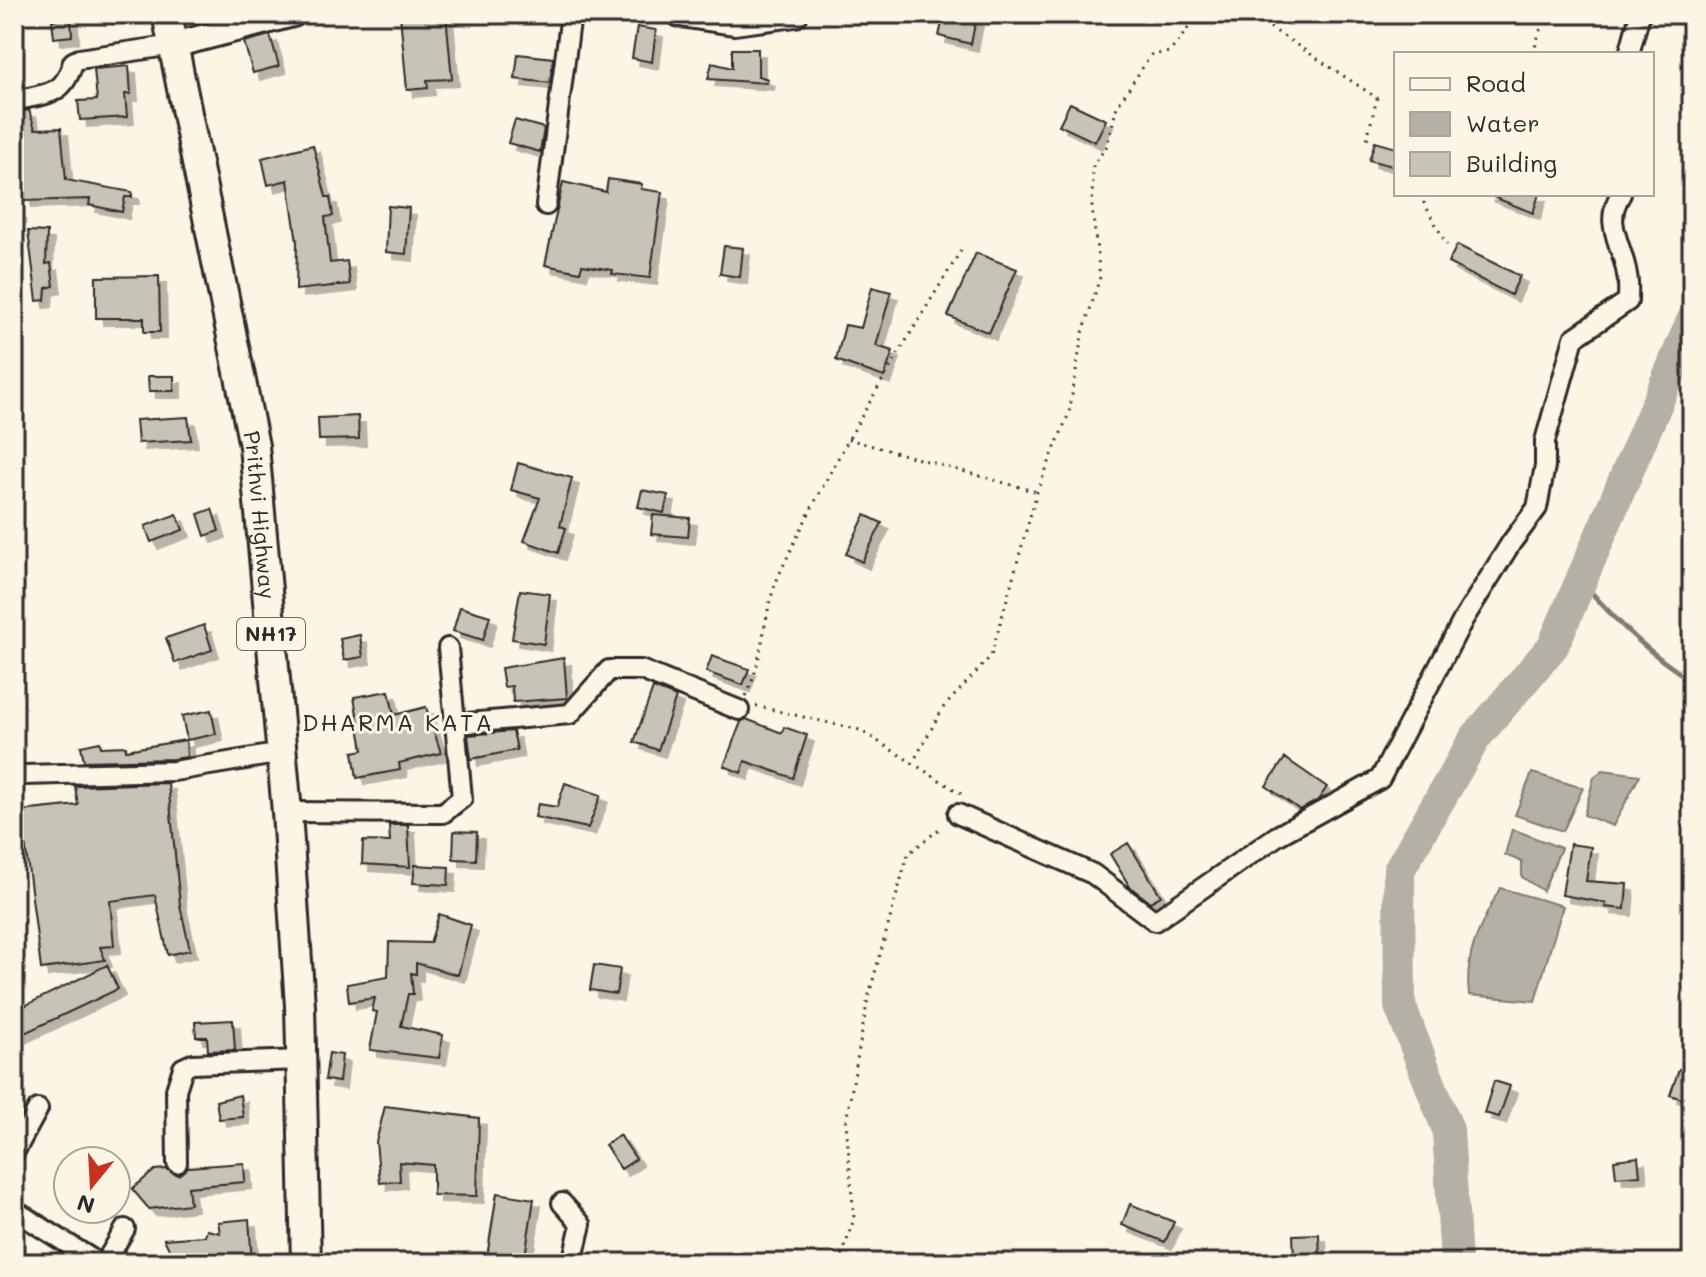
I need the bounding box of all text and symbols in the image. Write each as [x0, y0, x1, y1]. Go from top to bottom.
legend [1394, 52, 1654, 196]
text: Road [1466, 67, 1526, 98]
text: Water [1466, 107, 1540, 138]
text: Building [1466, 147, 1557, 178]
street label: Prithvi Highway [237, 428, 283, 600]
road number: NH17 [237, 618, 305, 650]
district label: DHARMA KATA [302, 706, 494, 737]
north arrow [52, 1145, 132, 1225]
text: N [73, 1188, 98, 1221]

